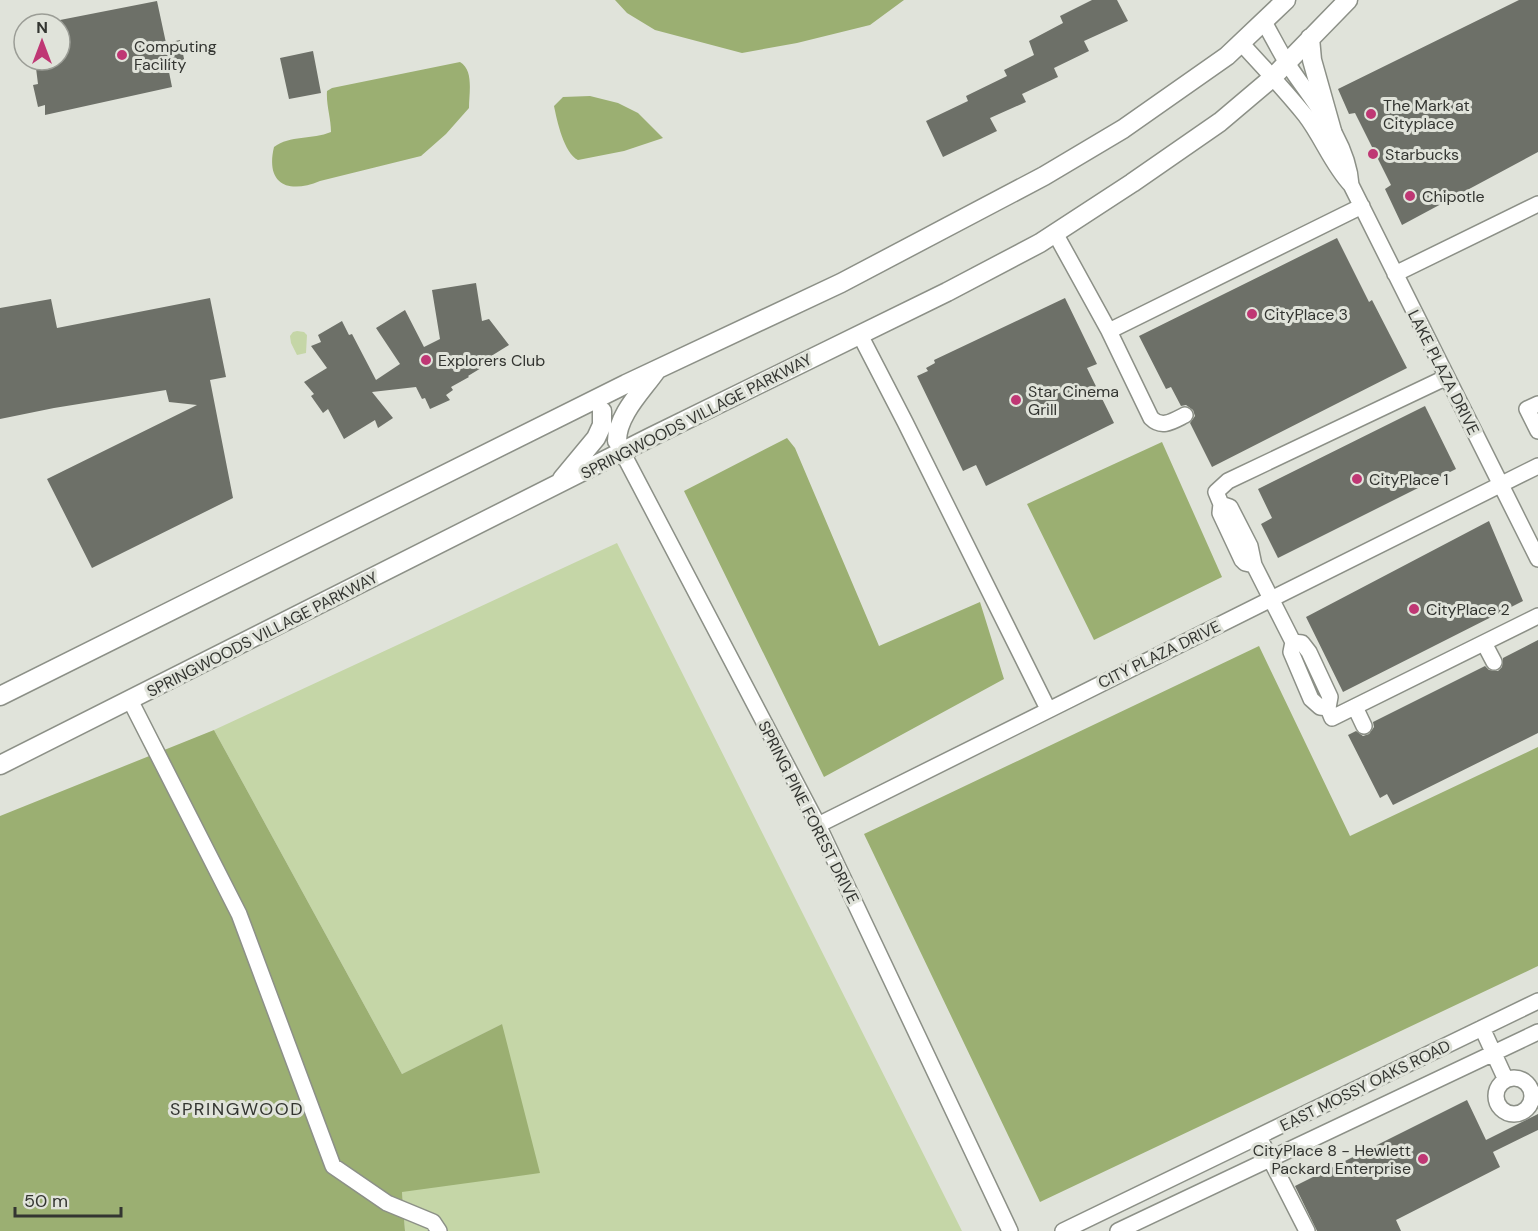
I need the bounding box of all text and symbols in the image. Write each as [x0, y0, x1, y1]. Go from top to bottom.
north arrow [12, 12, 72, 72]
text: N [36, 17, 48, 38]
place label: Computing Facility [134, 36, 217, 75]
marker: Computing Facility [115, 48, 129, 62]
place label: The Mark at Cityplace [1383, 95, 1470, 134]
marker: The Mark at Cityplace [1364, 107, 1378, 121]
place label: Starbucks [1385, 144, 1459, 165]
marker: Starbucks [1366, 147, 1380, 161]
place label: Chipotle [1422, 186, 1485, 207]
marker: Chipotle [1403, 189, 1417, 203]
place label: CityPlace 3 [1264, 304, 1348, 325]
street label: LAKE PLAZA DRIVE [1403, 306, 1484, 438]
marker: CityPlace 3 [1245, 307, 1259, 321]
street label: SPRINGWOODS VILLAGE PARKWAY [577, 349, 815, 484]
place label: Explorers Club [438, 350, 545, 371]
marker: Explorers Club [419, 353, 433, 367]
place label: Star Cinema Grill [1028, 381, 1119, 420]
marker: Star Cinema Grill [1009, 393, 1023, 407]
place label: CityPlace 1 [1369, 469, 1449, 490]
marker: CityPlace 1 [1350, 472, 1364, 486]
street label: SPRINGWOODS VILLAGE PARKWAY [143, 567, 381, 702]
place label: CityPlace 2 [1426, 599, 1510, 620]
marker: CityPlace 2 [1407, 602, 1421, 616]
street label: CITY PLAZA DRIVE [1095, 616, 1224, 693]
street label: SPRING PINE FOREST DRIVE [753, 717, 864, 907]
street label: EAST MOSSY OAKS ROAD [1277, 1035, 1454, 1136]
district label: SPRINGWOOD [170, 1097, 304, 1121]
place label: CityPlace 8 - Hewlett Packard Enterprise [1253, 1140, 1411, 1179]
marker: CityPlace 8 - Hewlett Packard Enterprise [1416, 1152, 1430, 1166]
scale bar [15, 1180, 122, 1218]
text: 50 m [24, 1189, 68, 1213]

